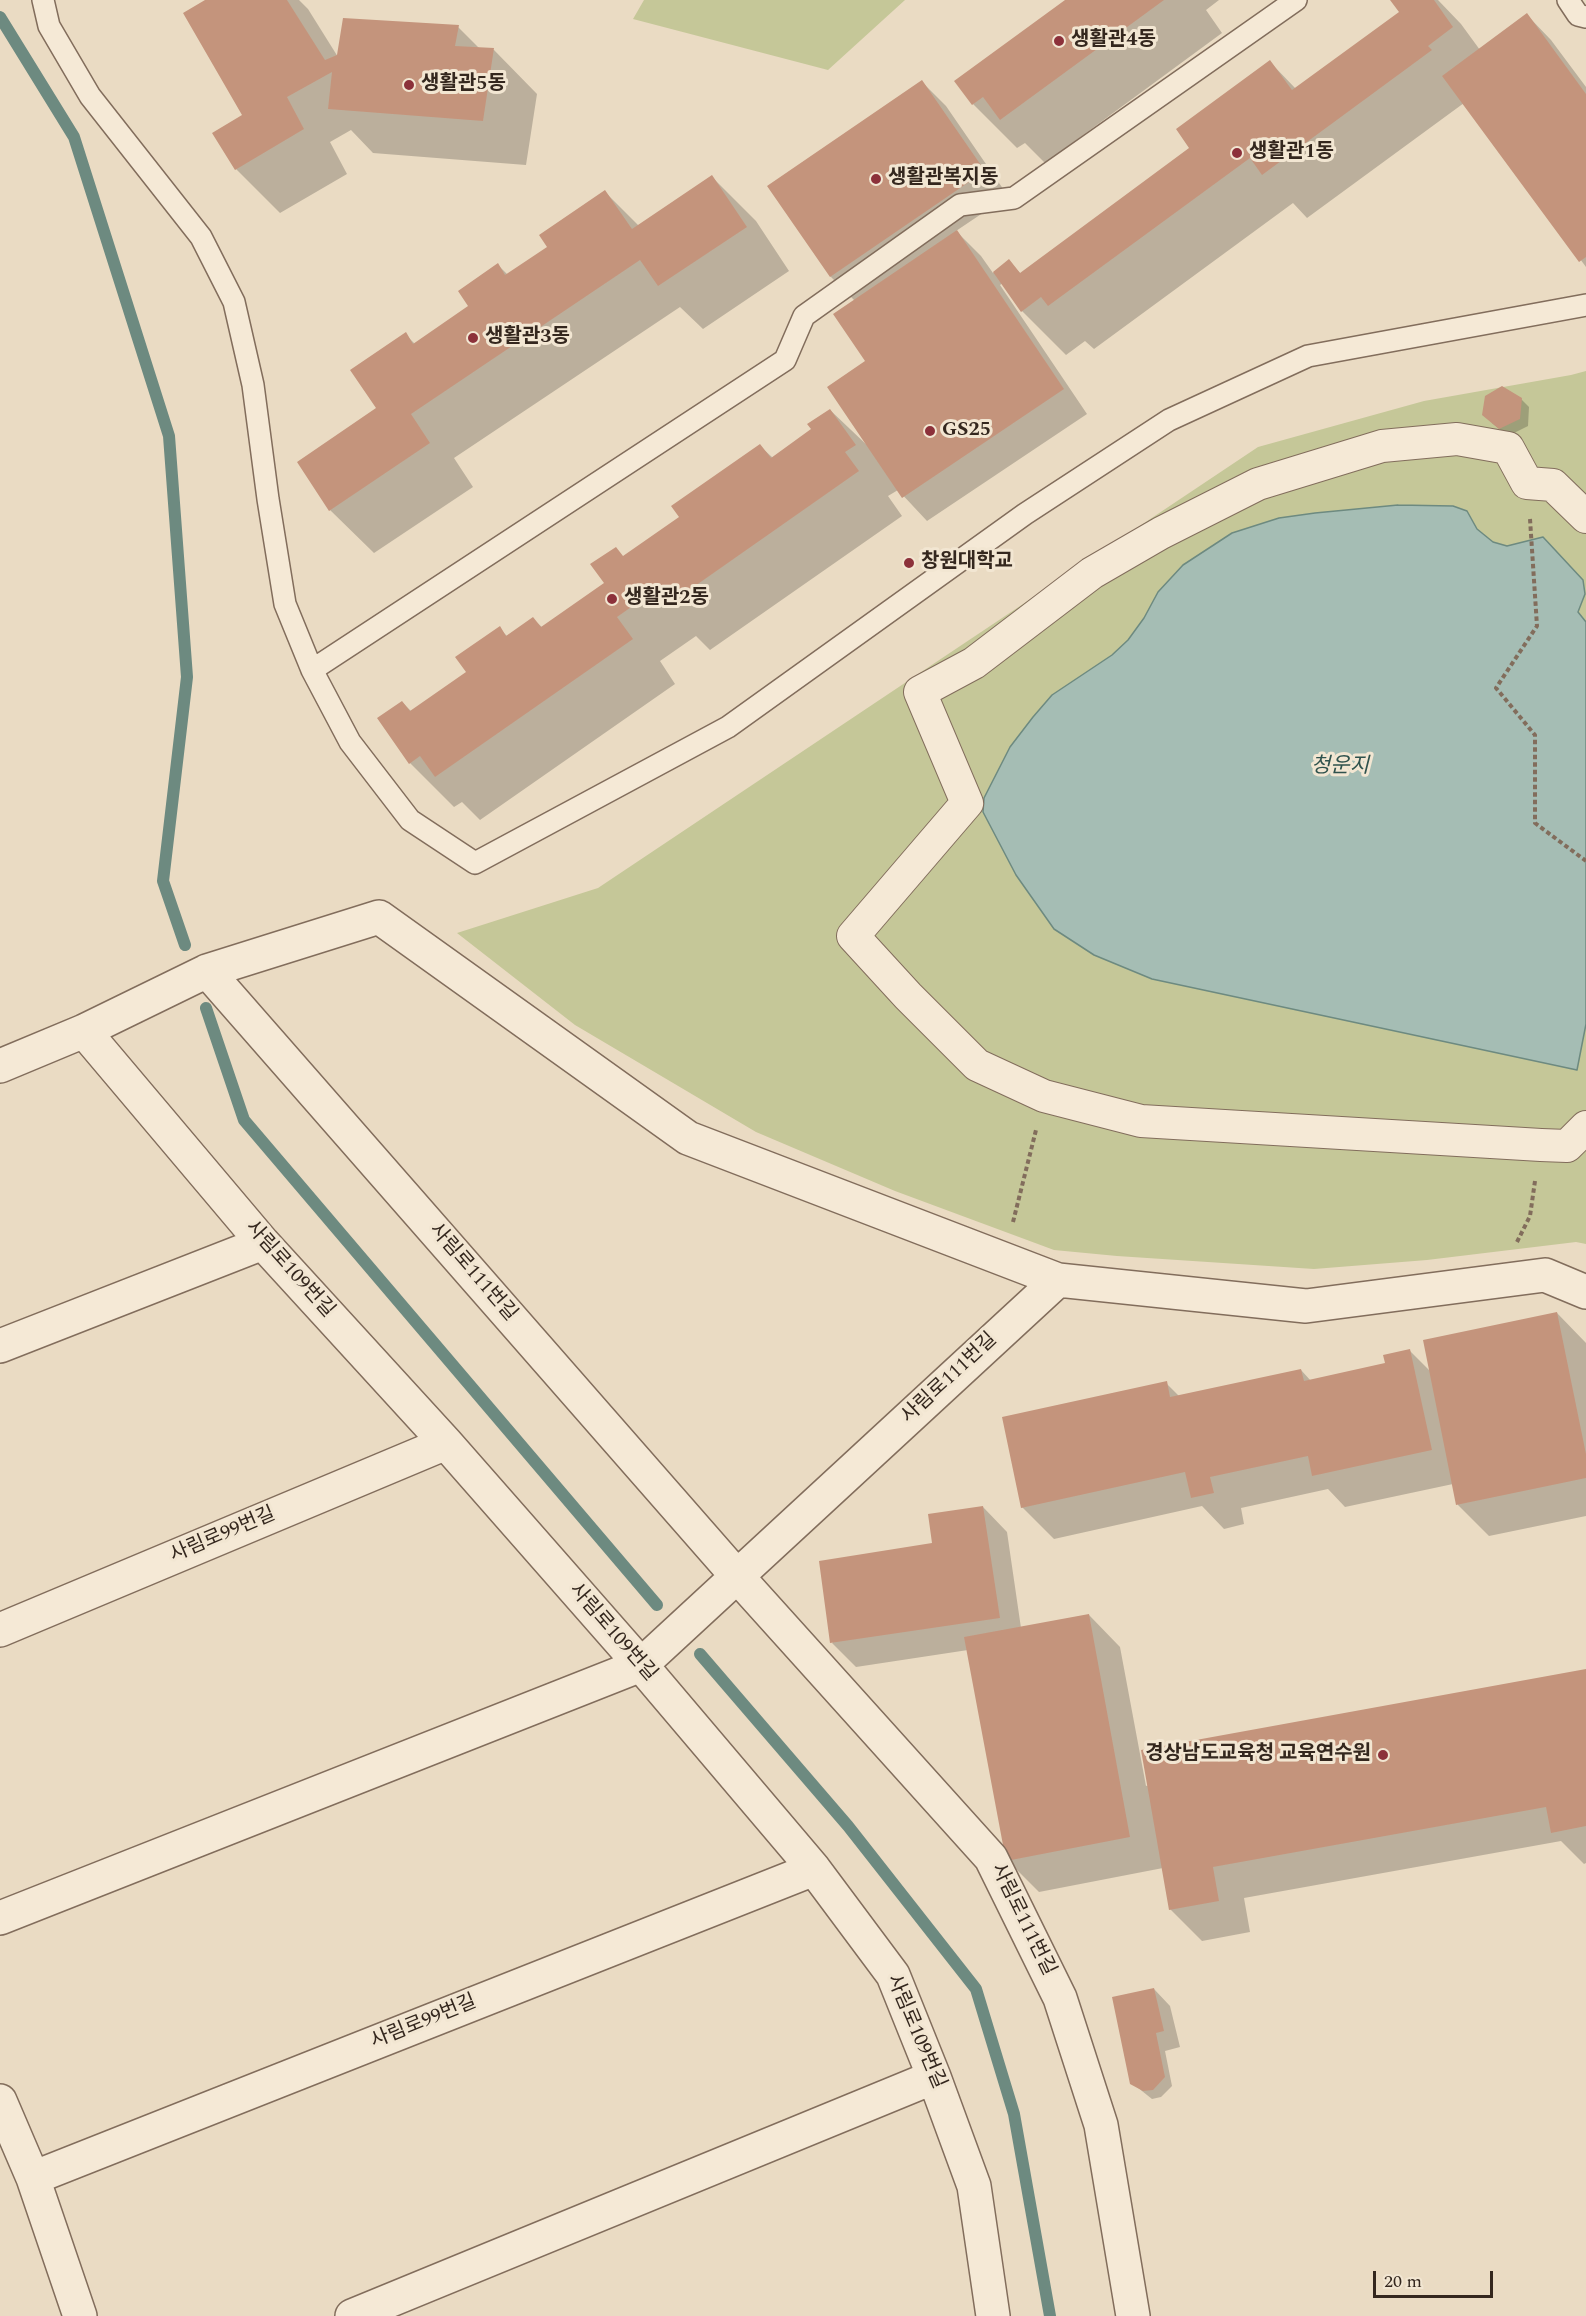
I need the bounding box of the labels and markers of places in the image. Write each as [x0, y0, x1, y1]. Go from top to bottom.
place label: 생활관4동 [1071, 29, 1156, 53]
marker: 생활관4동 [1052, 34, 1066, 48]
place label: 생활관5동 [421, 73, 506, 97]
marker: 생활관5동 [402, 78, 416, 92]
place label: 생활관1동 [1249, 141, 1334, 165]
marker: 생활관1동 [1230, 146, 1244, 160]
place label: 생활관복지동 [888, 167, 998, 191]
marker: 생활관복지동 [869, 172, 883, 186]
place label: 생활관3동 [485, 326, 570, 350]
marker: 생활관3동 [466, 331, 480, 345]
place label: GS25 [942, 419, 991, 443]
marker: GS25 [923, 424, 937, 438]
place label: 창원대학교 [921, 551, 1013, 575]
marker: 창원대학교 [902, 556, 916, 570]
place label: 생활관2동 [624, 587, 709, 611]
marker: 생활관2동 [605, 592, 619, 606]
place label: 경상남도교육청 교육연수원 [1145, 1743, 1371, 1767]
marker: 경상남도교육청 교육연수원 [1376, 1748, 1390, 1762]

